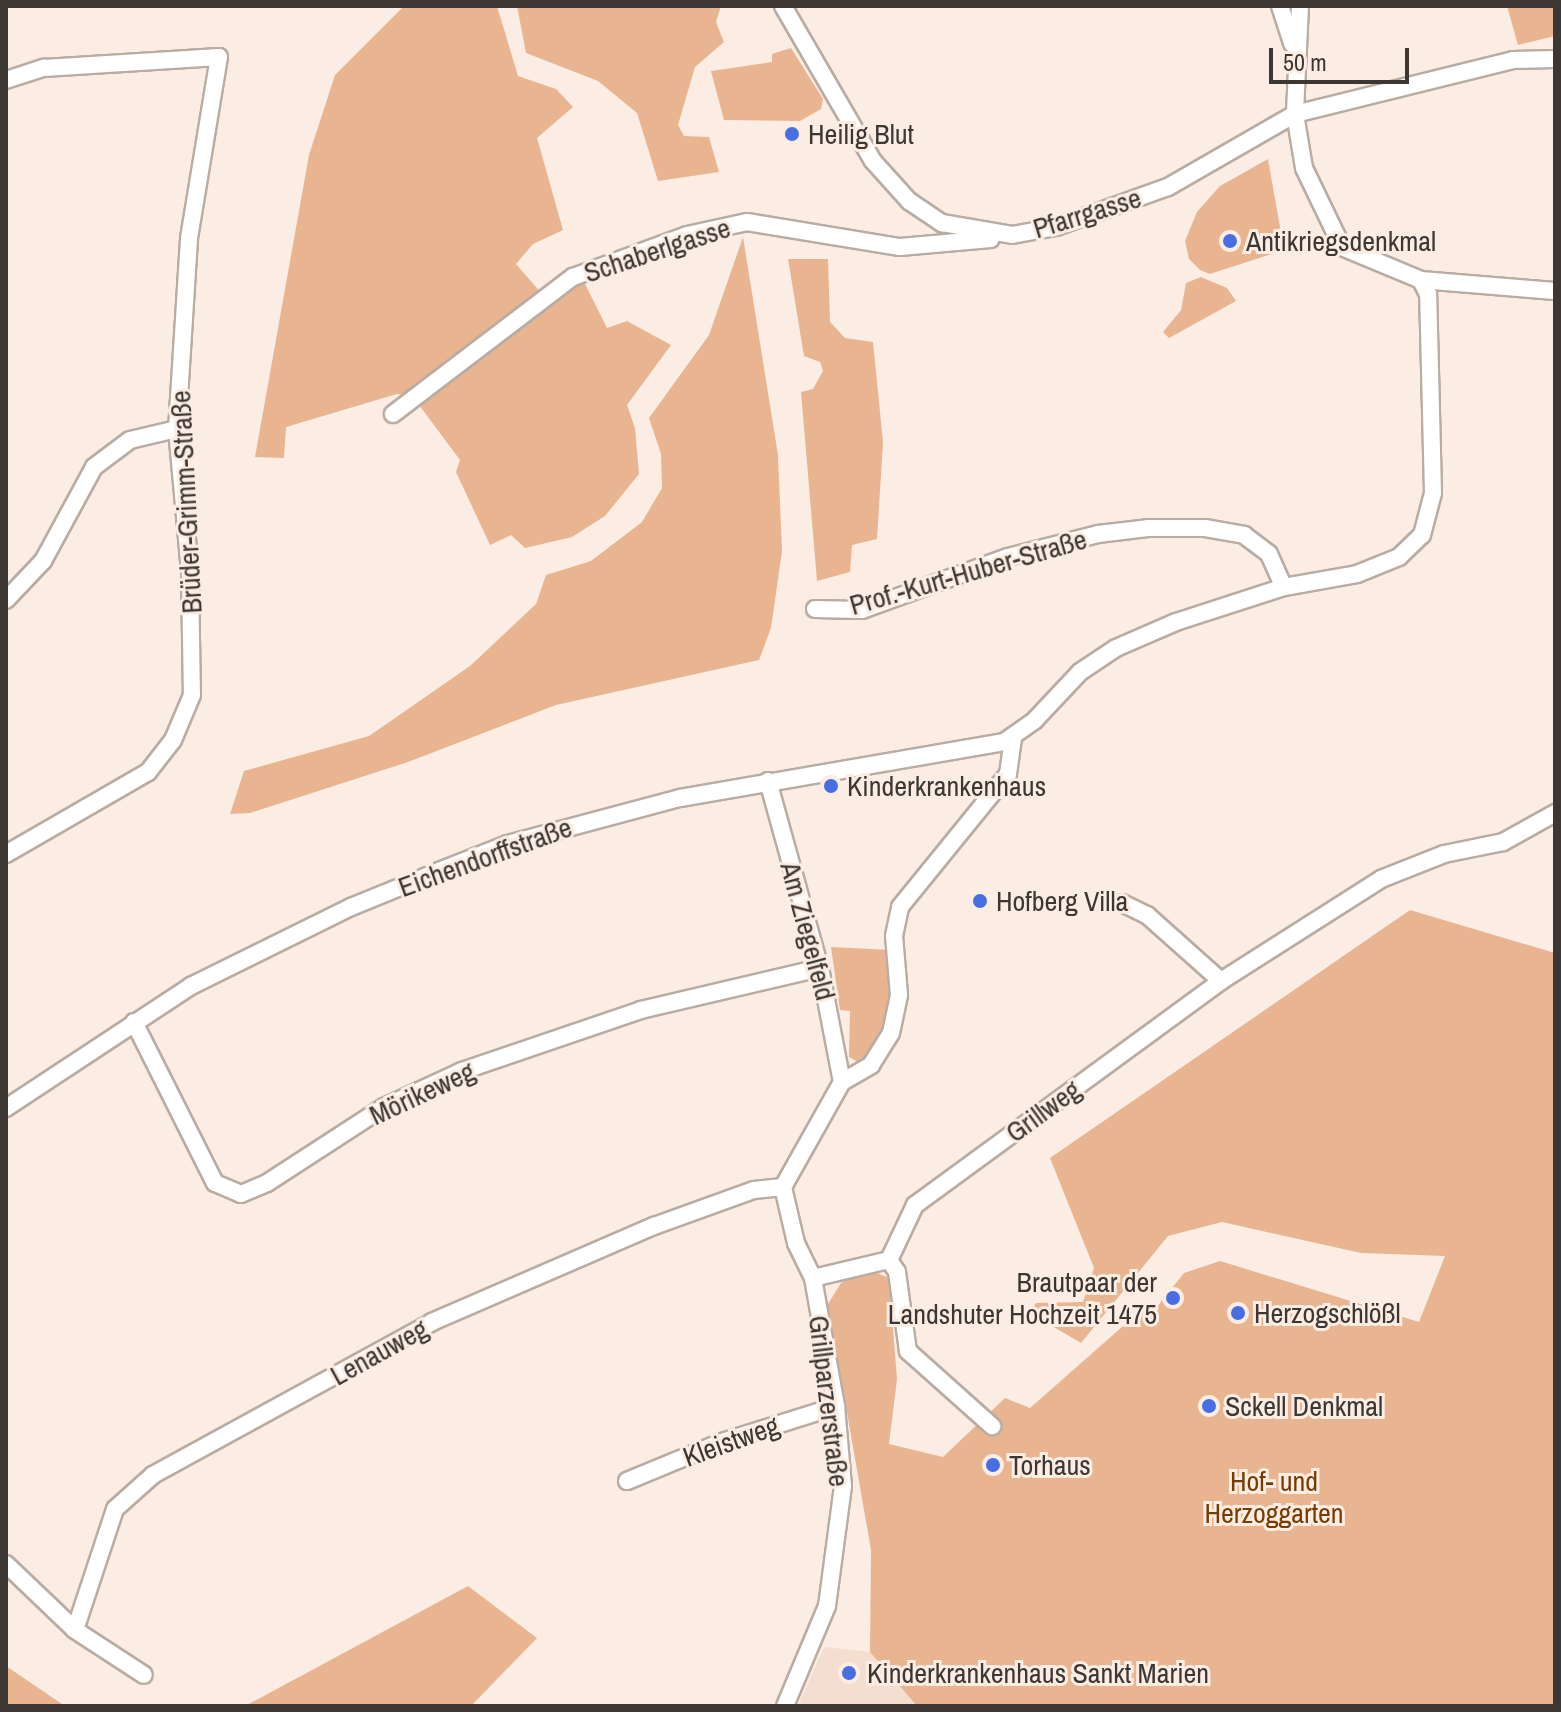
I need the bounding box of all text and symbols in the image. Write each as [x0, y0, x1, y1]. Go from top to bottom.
scale bar [1273, 32, 1413, 82]
text: 50 m [1283, 46, 1327, 78]
place label: Heilig Blut [808, 117, 914, 151]
marker: Heilig Blut [783, 125, 801, 143]
street label: Pfarrgasse [1029, 181, 1145, 245]
street label: Schaberlgasse [580, 211, 734, 289]
place label: Antikriegsdenkmal [1246, 224, 1436, 258]
marker: Antikriegsdenkmal [1221, 232, 1239, 250]
street label: Brüder-Grimm-Straße [163, 390, 209, 614]
street label: Prof.-Kurt-Huber-Straße [846, 522, 1090, 622]
place label: Kinderkrankenhaus [847, 769, 1046, 803]
marker: Kinderkrankenhaus [822, 777, 840, 795]
street label: Eichendorffstraße [394, 810, 576, 904]
street label: Am Ziegelfeld [773, 858, 843, 1004]
place label: Hofberg Villa [996, 884, 1128, 918]
marker: Hofberg Villa [971, 892, 989, 910]
street label: Mörikeweg [364, 1054, 480, 1132]
street label: Grillweg [999, 1073, 1087, 1149]
place label: Brautpaar der Landshuter Hochzeit 1475 [888, 1265, 1157, 1331]
marker: Brautpaar der Landshuter Hochzeit 1475 [1164, 1289, 1182, 1307]
place label: Herzogschlößl [1254, 1296, 1401, 1330]
marker: Herzogschlößl [1229, 1304, 1247, 1322]
street label: Lenauweg [325, 1312, 433, 1392]
street label: Grillparzerstraße [802, 1313, 856, 1489]
place label: Sckell Denkmal [1225, 1389, 1383, 1423]
marker: Sckell Denkmal [1200, 1397, 1218, 1415]
street label: Kleistweg [678, 1408, 784, 1474]
place label: Torhaus [1009, 1448, 1091, 1482]
marker: Torhaus [984, 1456, 1002, 1474]
park label: Hof- und Herzoggarten [1204, 1464, 1344, 1530]
place label: Kinderkrankenhaus Sankt Marien [867, 1656, 1209, 1690]
marker: Kinderkrankenhaus Sankt Marien [838, 1662, 860, 1684]

